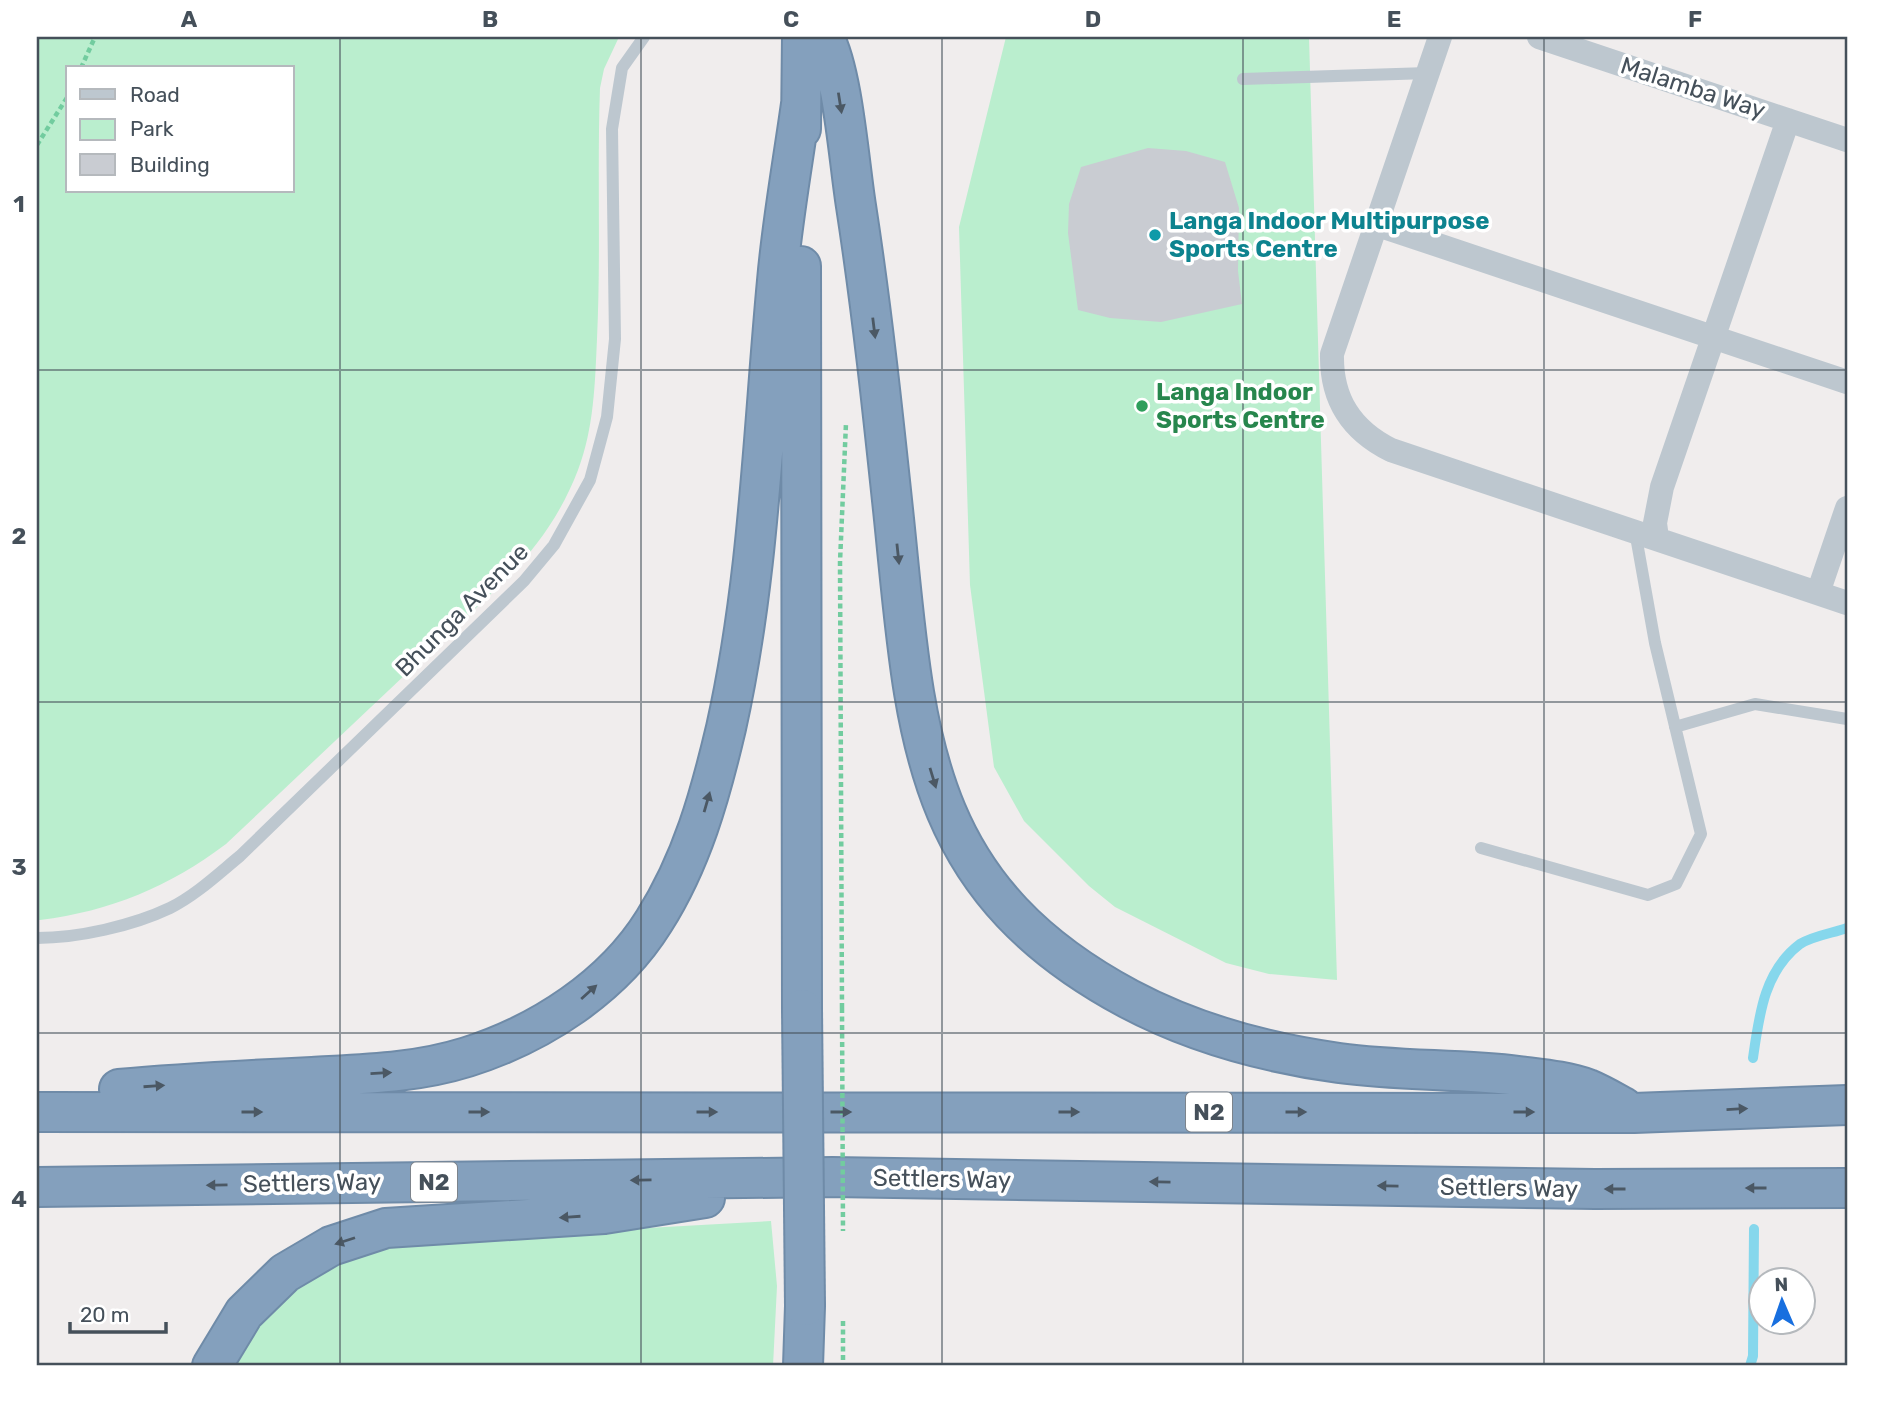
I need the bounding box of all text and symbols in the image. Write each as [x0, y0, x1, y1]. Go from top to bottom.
text: A [181, 5, 198, 33]
text: B [482, 5, 498, 33]
text: C [783, 5, 799, 33]
text: D [1085, 5, 1101, 33]
text: E [1387, 5, 1401, 33]
text: F [1688, 5, 1702, 33]
street label: Malamba Way [1617, 51, 1769, 125]
legend [66, 66, 294, 192]
text: Road [130, 82, 180, 107]
one-way arrow [835, 92, 846, 114]
text: Park [130, 116, 174, 141]
text: Building [130, 152, 210, 177]
text: 1 [13, 190, 25, 218]
place label: Langa Indoor Multipurpose Sports Centre [1169, 207, 1490, 263]
marker: Langa Indoor Multipurpose Sports Centre [1147, 227, 1163, 243]
one-way arrow [868, 317, 879, 339]
place label: Langa Indoor Sports Centre [1156, 378, 1325, 434]
marker: Langa Indoor Sports Centre [1134, 398, 1150, 414]
text: 2 [12, 522, 26, 550]
street label: Bhunga Avenue [390, 538, 534, 682]
one-way arrow [892, 543, 903, 565]
one-way arrow [928, 768, 938, 789]
one-way arrow [703, 791, 713, 812]
text: 3 [11, 853, 27, 881]
one-way arrow [580, 984, 597, 1000]
one-way arrow [370, 1068, 392, 1079]
one-way arrow [143, 1080, 165, 1091]
road number: N2 [1186, 1092, 1232, 1132]
one-way arrow [1726, 1104, 1748, 1115]
one-way arrow [241, 1106, 263, 1118]
one-way arrow [469, 1106, 491, 1118]
one-way arrow [696, 1106, 718, 1118]
one-way arrow [831, 1106, 853, 1118]
one-way arrow [1058, 1106, 1080, 1118]
one-way arrow [1286, 1106, 1308, 1118]
one-way arrow [1513, 1106, 1535, 1118]
road number: N2 [411, 1162, 457, 1202]
street label: Settlers Way [873, 1164, 1011, 1194]
street label: Settlers Way [243, 1168, 381, 1198]
street label: Settlers Way [1440, 1173, 1578, 1203]
one-way arrow [630, 1174, 652, 1185]
one-way arrow [1149, 1176, 1171, 1188]
one-way arrow [206, 1179, 228, 1190]
one-way arrow [1376, 1180, 1398, 1192]
one-way arrow [1604, 1183, 1626, 1195]
one-way arrow [1744, 1183, 1766, 1194]
text: 4 [11, 1185, 27, 1213]
one-way arrow [559, 1211, 581, 1222]
one-way arrow [335, 1237, 356, 1247]
north arrow [1748, 1266, 1818, 1336]
text: N [1774, 1273, 1789, 1296]
scale bar [70, 1291, 166, 1335]
text: 20 m [80, 1302, 129, 1327]

